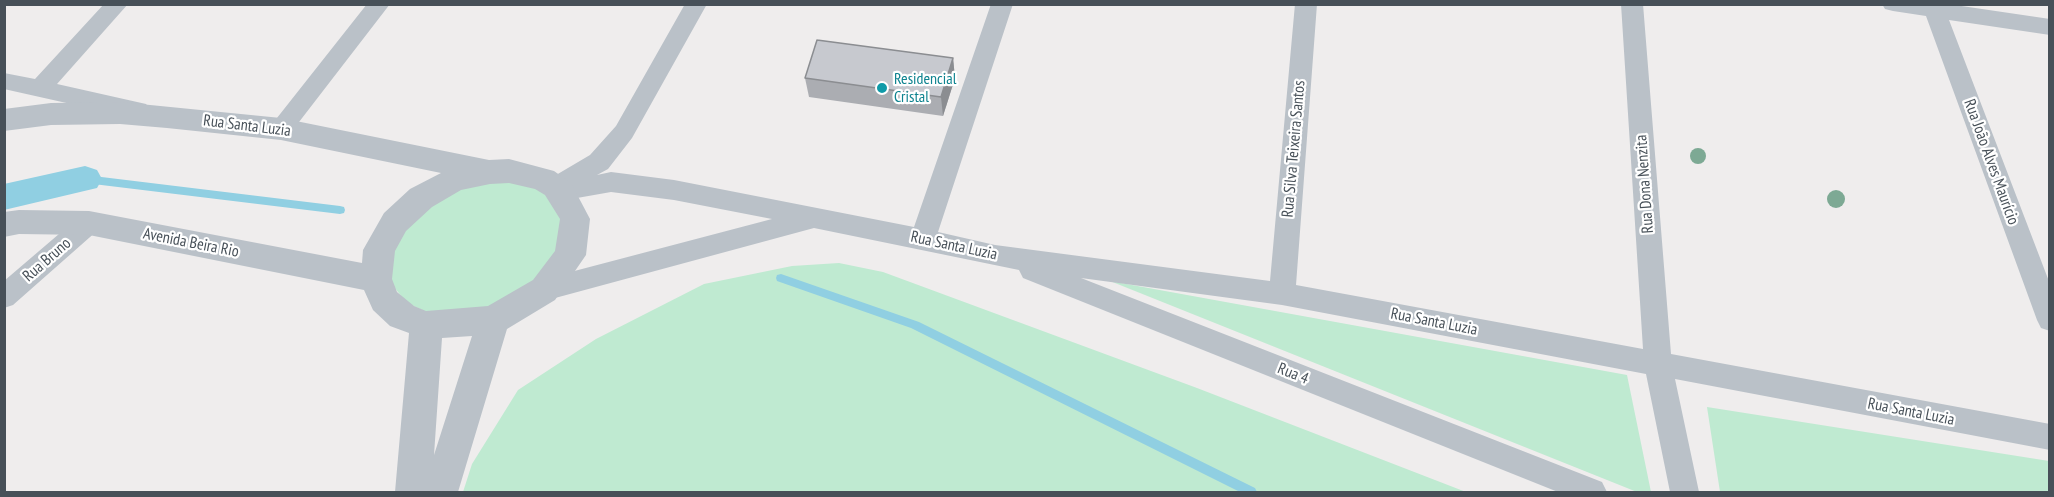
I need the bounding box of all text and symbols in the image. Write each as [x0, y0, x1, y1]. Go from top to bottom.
place label: Residencial Cristal [894, 69, 956, 107]
street label: Rua Silva Teixeira Santos [1278, 80, 1310, 218]
marker: Residencial Cristal [875, 81, 889, 95]
street label: Rua João Alves Maurício [1959, 97, 2023, 227]
street label: Rua Santa Luzia [202, 111, 292, 141]
street label: Rua Dona Nenzita [1632, 134, 1658, 234]
street label: Avenida Beira Rio [142, 224, 240, 262]
street label: Rua Santa Luzia [909, 227, 999, 265]
street label: Rua Bruno [19, 234, 75, 286]
street label: Rua Santa Luzia [1389, 304, 1479, 340]
street label: Rua 4 [1275, 359, 1311, 389]
street label: Rua Santa Luzia [1866, 394, 1956, 430]

